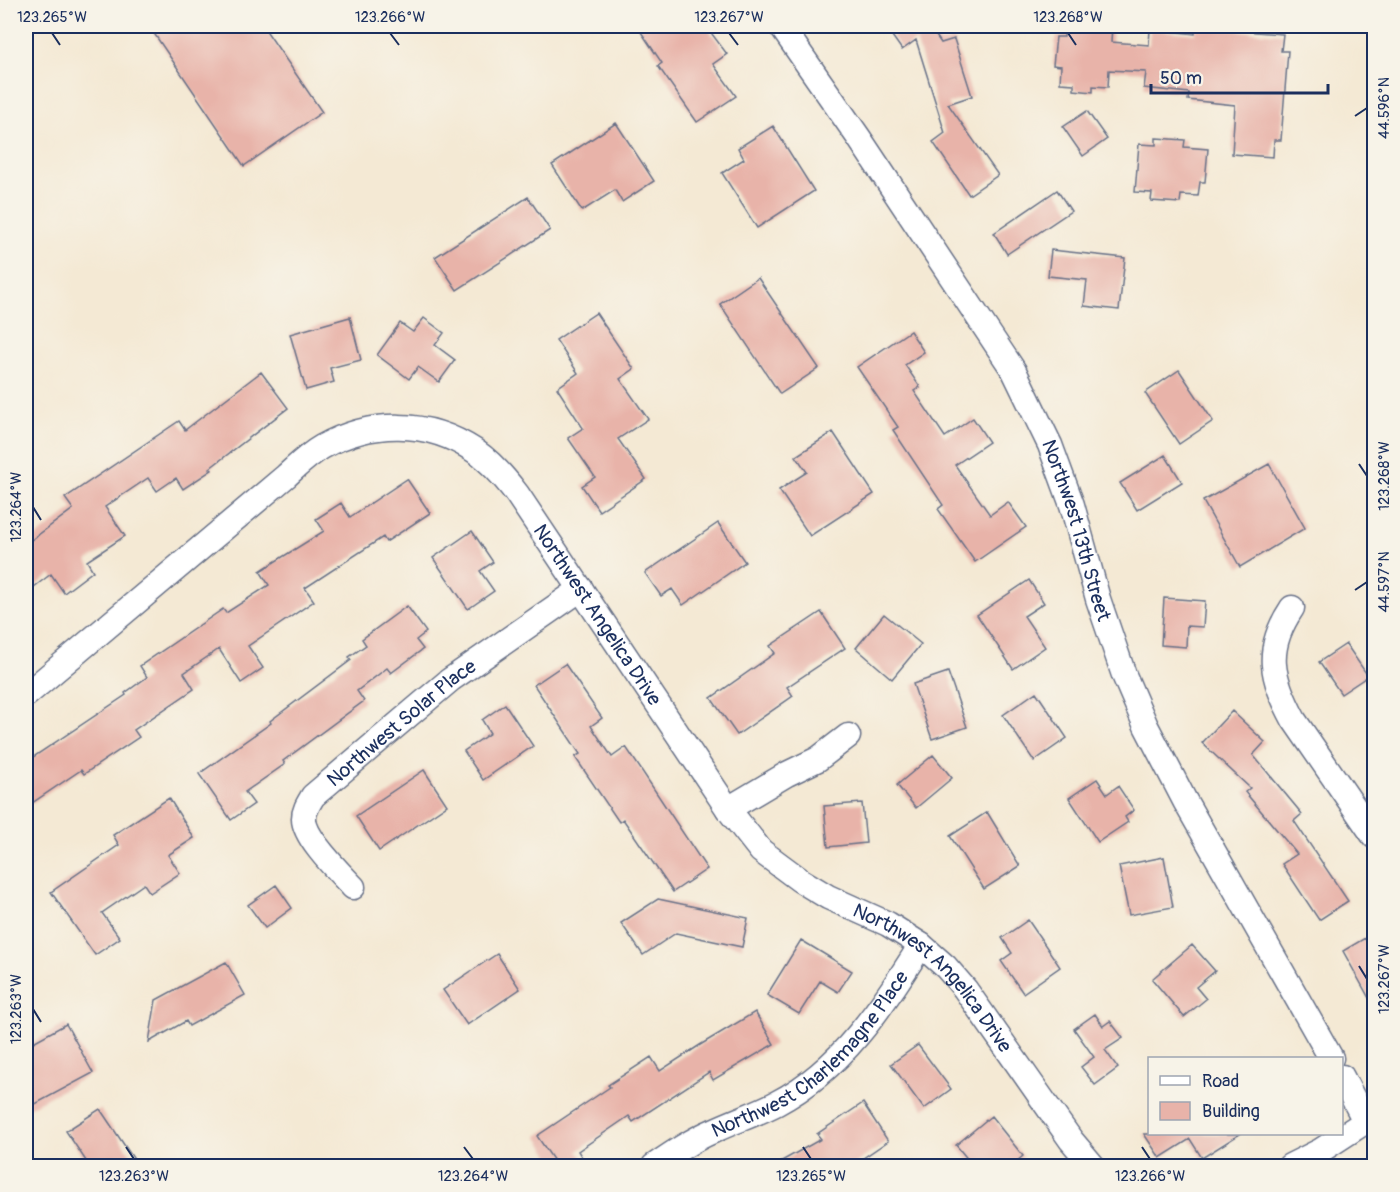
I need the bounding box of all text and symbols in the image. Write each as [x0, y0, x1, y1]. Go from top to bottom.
text: 123.265°W [17, 8, 87, 27]
text: 123.266°W [355, 8, 426, 27]
text: 123.267°W [694, 8, 764, 27]
text: 123.268°W [1033, 8, 1103, 27]
scale bar [1151, 57, 1328, 95]
text: 50 m [1160, 67, 1202, 90]
text: 44.596°N [1375, 77, 1394, 139]
street label: Northwest 13th Street [1036, 436, 1117, 625]
text: 123.268°W [1375, 441, 1394, 511]
text: 123.264°W [7, 471, 26, 542]
street label: Northwest Angelica Drive [528, 520, 667, 710]
text: 44.597°N [1375, 551, 1394, 613]
street label: Northwest Solar Place [322, 654, 481, 792]
street label: Northwest Angelica Drive [849, 898, 1018, 1057]
text: 123.267°W [1375, 944, 1394, 1014]
street label: Northwest Charlemagne Place [707, 966, 914, 1143]
text: 123.263°W [7, 974, 26, 1044]
legend [1148, 1057, 1343, 1135]
text: Road [1202, 1070, 1239, 1093]
text: Building [1202, 1100, 1260, 1123]
text: 123.263°W [99, 1167, 169, 1186]
text: 123.264°W [438, 1167, 509, 1186]
text: 123.265°W [776, 1167, 846, 1186]
text: 123.266°W [1115, 1167, 1186, 1186]

